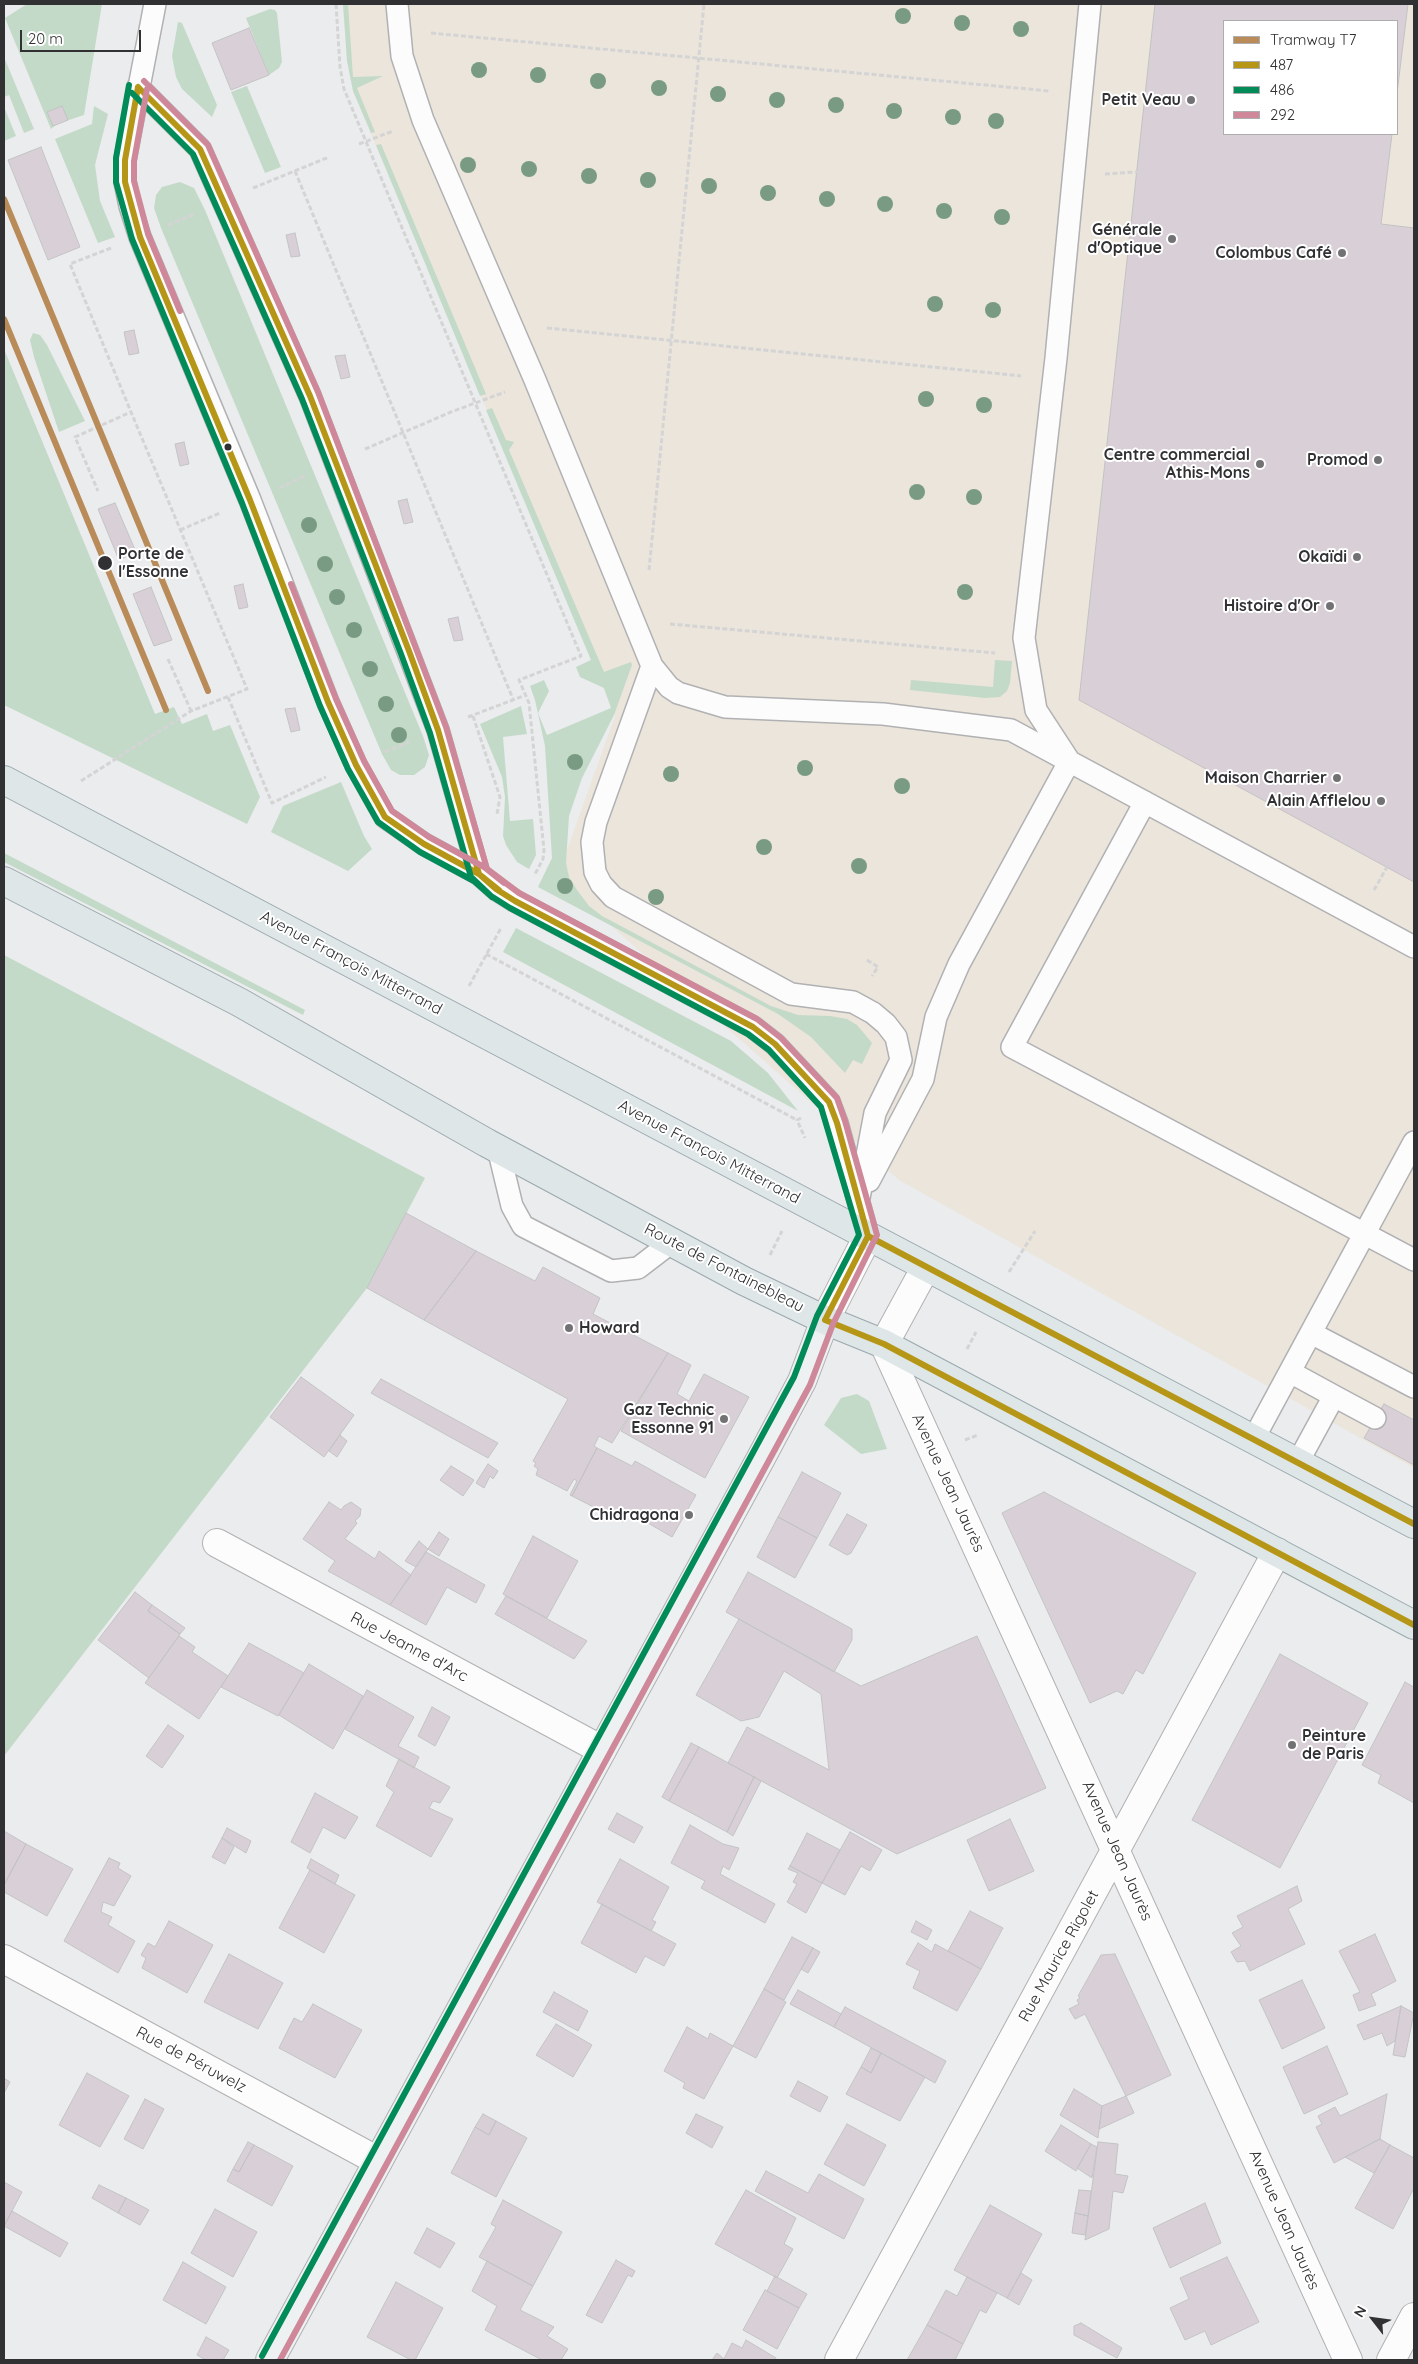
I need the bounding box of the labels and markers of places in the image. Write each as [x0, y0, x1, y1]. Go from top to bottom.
place label: Petit Veau [1101, 90, 1181, 110]
marker: Petit Veau [1185, 94, 1197, 106]
place label: Générale d'Optique [1087, 220, 1162, 258]
marker: Générale d'Optique [1166, 233, 1178, 245]
place label: Colombus Café [1215, 243, 1332, 263]
marker: Colombus Café [1336, 247, 1348, 259]
unlabelled marker [223, 442, 233, 452]
place label: Centre commercial Athis-Mons [1104, 445, 1250, 483]
place label: Promod [1307, 450, 1368, 470]
marker: Promod [1372, 454, 1384, 466]
marker: Centre commercial Athis-Mons [1254, 458, 1266, 470]
place label: Porte de l'Essonne [118, 544, 189, 582]
place label: Okaïdi [1298, 547, 1347, 567]
marker: Okaïdi [1351, 551, 1363, 563]
marker: Porte de l'Essonne [96, 554, 114, 572]
place label: Histoire d'Or [1224, 596, 1320, 616]
marker: Histoire d'Or [1324, 600, 1336, 612]
place label: Maison Charrier [1205, 768, 1327, 788]
marker: Maison Charrier [1331, 772, 1343, 784]
place label: Alain Afflelou [1267, 791, 1371, 811]
marker: Alain Afflelou [1375, 795, 1387, 807]
place label: Howard [579, 1318, 640, 1338]
marker: Howard [563, 1322, 575, 1334]
place label: Gaz Technic Essonne 91 [624, 1400, 714, 1438]
marker: Gaz Technic Essonne 91 [718, 1413, 730, 1425]
place label: Chidragona [590, 1505, 679, 1525]
marker: Chidragona [683, 1509, 695, 1521]
place label: Peinture de Paris [1302, 1726, 1366, 1764]
marker: Peinture de Paris [1286, 1739, 1298, 1751]

